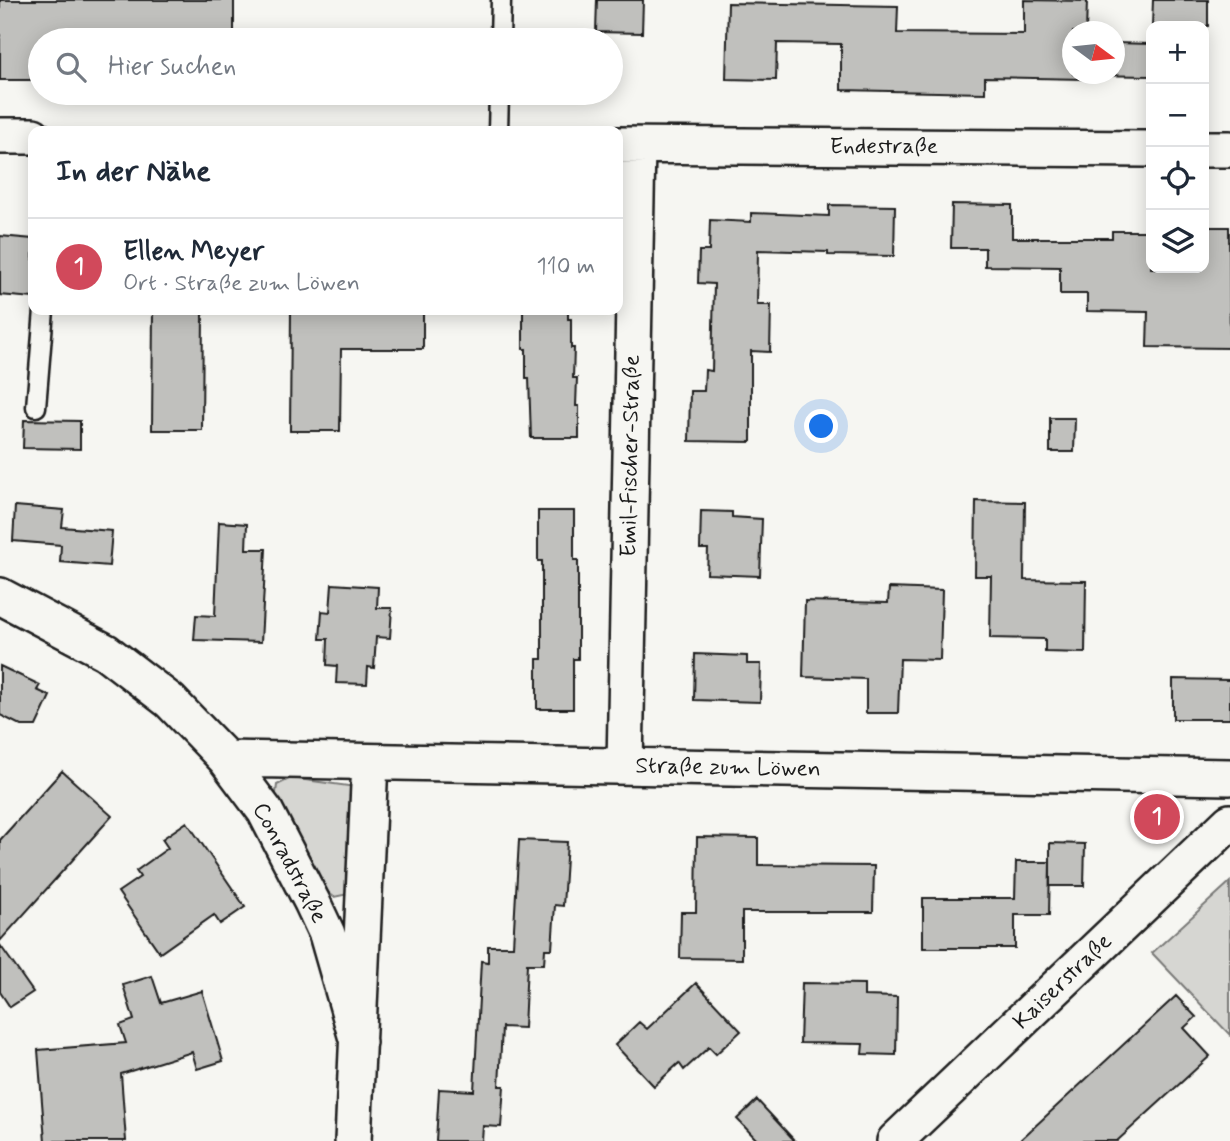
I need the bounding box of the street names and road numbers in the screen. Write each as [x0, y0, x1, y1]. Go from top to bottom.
street label: Endestraße [830, 132, 938, 162]
street label: Emil-Fischer-Straße [614, 355, 648, 557]
street label: Straße zum Löwen [635, 751, 821, 785]
street label: Conradstraße [245, 798, 333, 928]
street label: Kaiserstraße [1007, 927, 1119, 1037]

